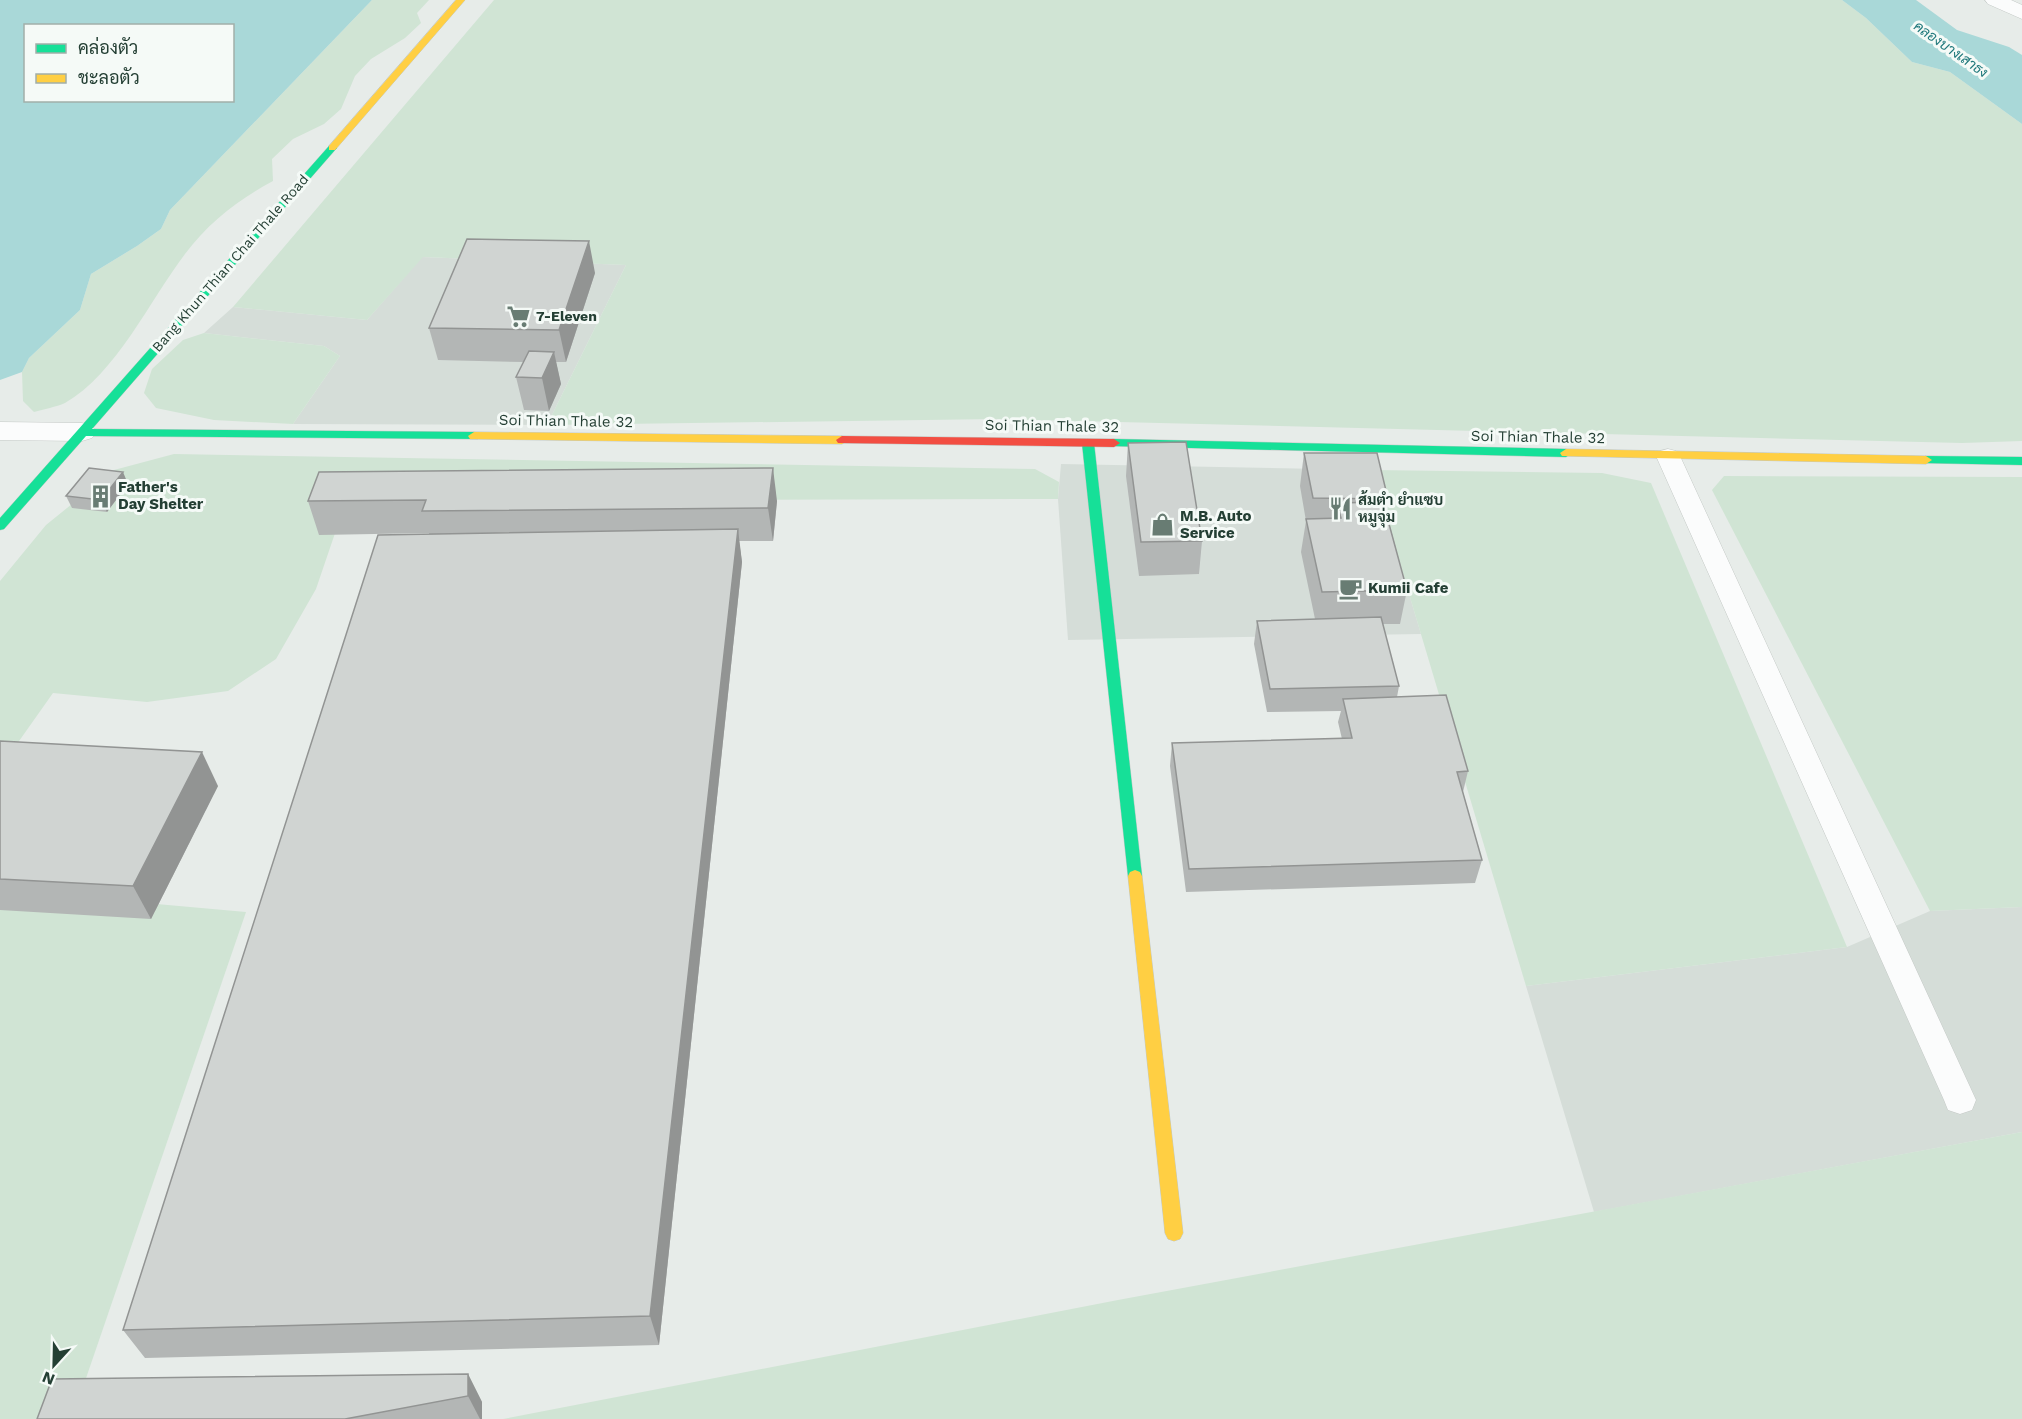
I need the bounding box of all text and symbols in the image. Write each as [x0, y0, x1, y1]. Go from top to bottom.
water label: คลองบางเสาธง [1911, 18, 1991, 80]
legend [24, 24, 234, 102]
text: คล่องตัว [78, 36, 138, 58]
text: ชะลอตัว [78, 67, 140, 88]
street label: Bang Khun Thian Chai Thale Road [149, 171, 311, 355]
supermarket icon: 7-Eleven [505, 303, 531, 329]
place label: 7-Eleven [536, 308, 597, 324]
street label: Soi Thian Thale 32 [499, 411, 633, 431]
street label: Soi Thian Thale 32 [985, 416, 1119, 436]
street label: Soi Thian Thale 32 [1471, 427, 1605, 447]
place label: Father's Day Shelter [118, 478, 204, 513]
building icon: Father's Day Shelter [87, 483, 113, 509]
place label: ส้มตำ ยำแซบ หมูจุ่ม [1358, 490, 1443, 528]
restaurant icon: ส้มตำ ยำแซบ หมูจุ่ม [1327, 496, 1353, 522]
place label: M.B. Auto Service [1180, 507, 1252, 542]
shop icon: M.B. Auto Service [1149, 512, 1175, 538]
cafe icon: Kumii Cafe [1337, 575, 1363, 601]
place label: Kumii Cafe [1368, 579, 1449, 597]
north arrow [24, 1335, 84, 1395]
text: N [40, 1367, 58, 1389]

